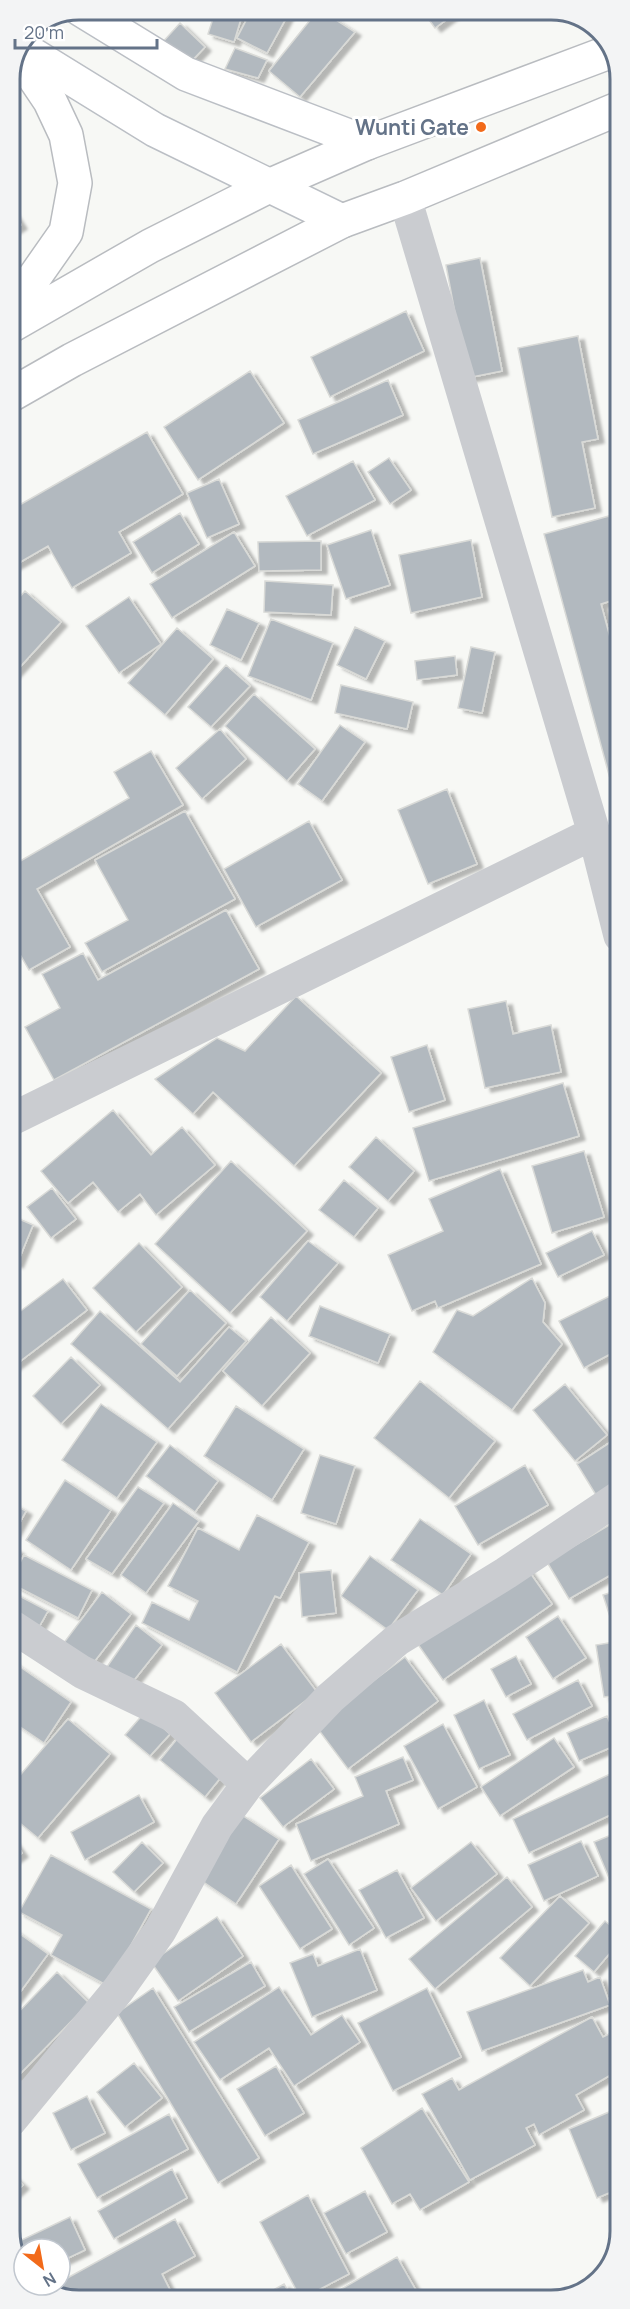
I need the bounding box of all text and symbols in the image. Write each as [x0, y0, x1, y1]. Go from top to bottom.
scale bar [15, 12, 158, 50]
text: 20 m [24, 20, 64, 44]
place label: Wunti Gate [355, 113, 469, 141]
marker: Wunti Gate [474, 120, 488, 134]
north arrow [12, 2237, 72, 2297]
text: N [39, 2267, 60, 2292]

